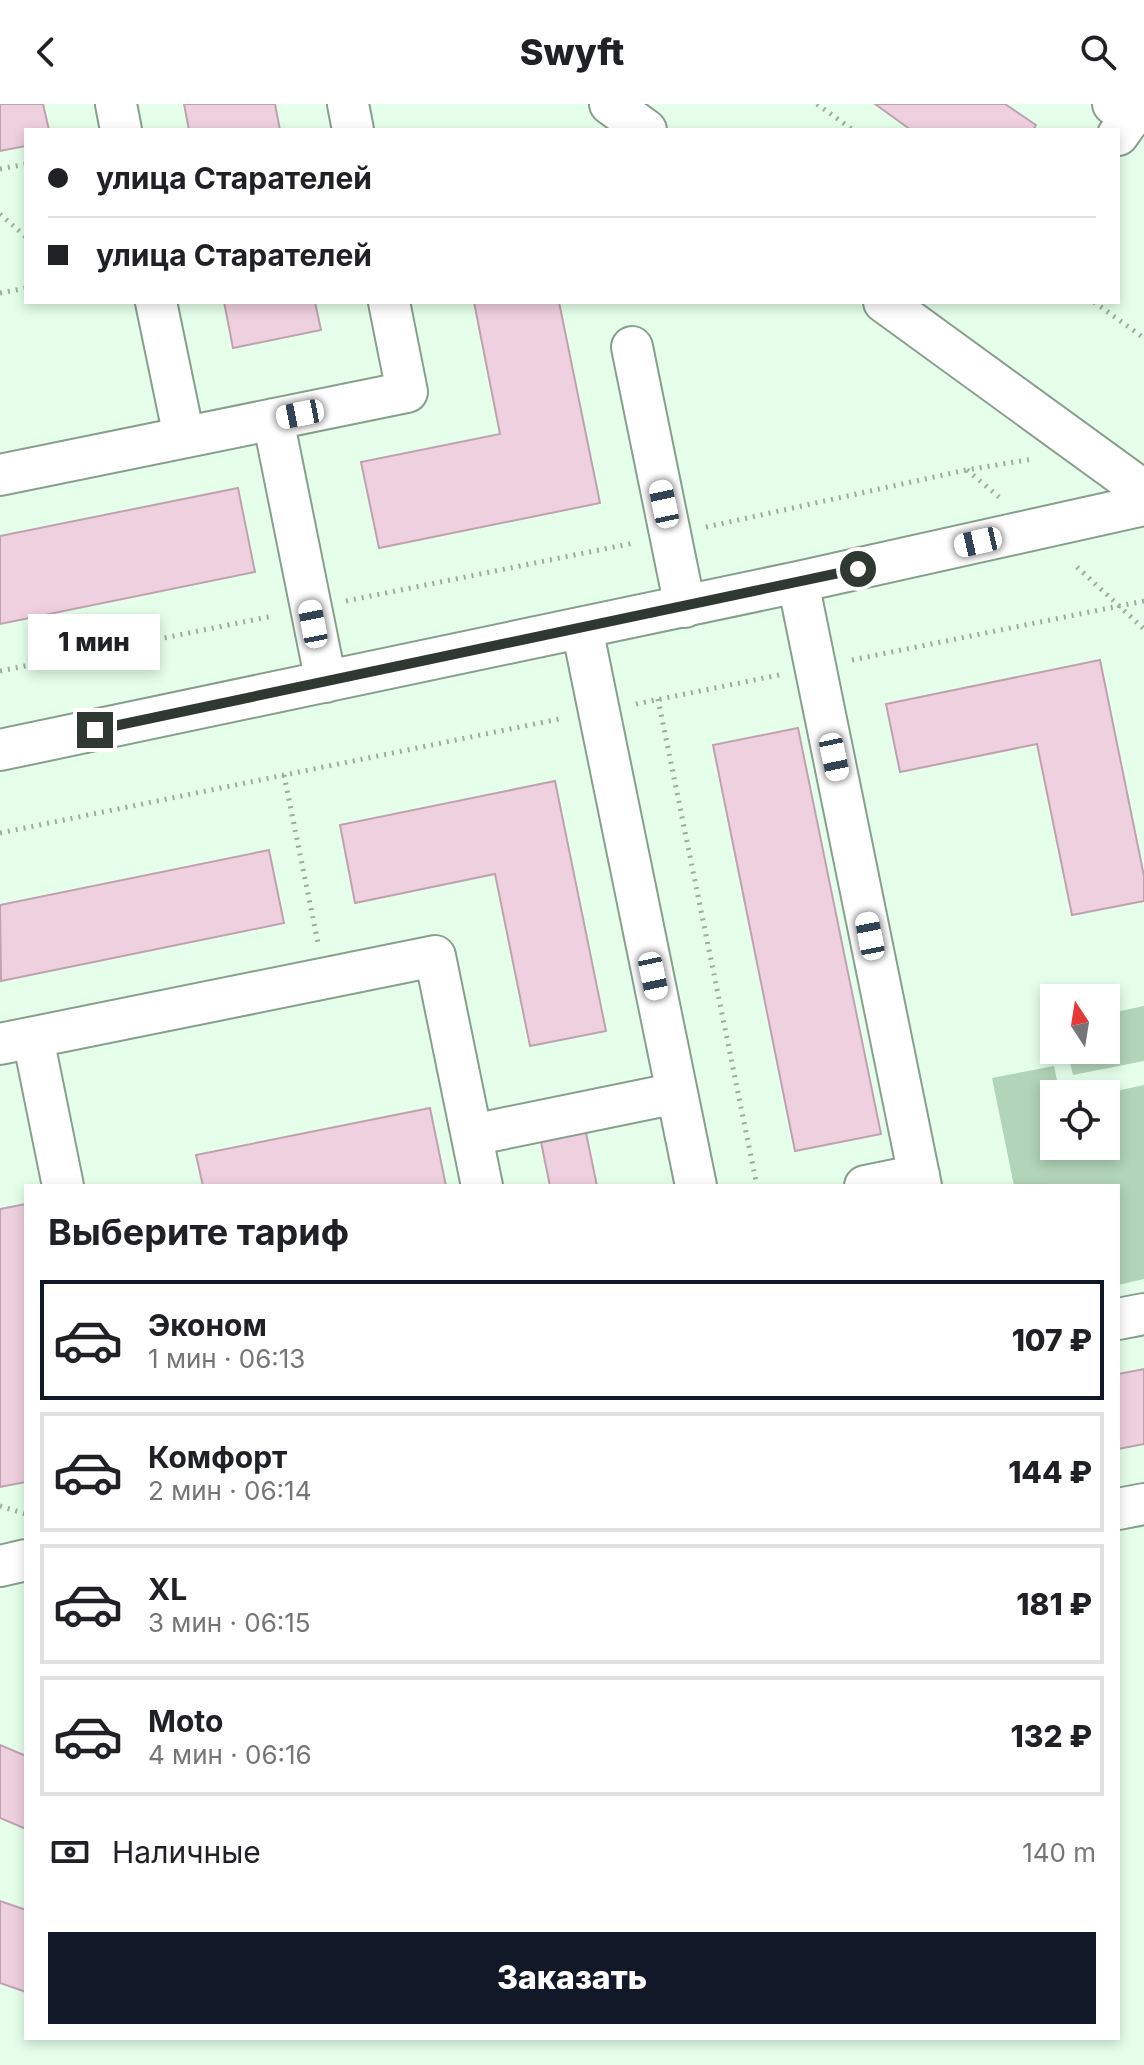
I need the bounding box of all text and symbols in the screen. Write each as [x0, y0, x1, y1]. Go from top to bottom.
icon: back [24, 30, 68, 74]
text: Swyft [520, 30, 624, 74]
icon: search [1076, 30, 1120, 74]
text: улица Старателей [96, 160, 372, 196]
text: улица Старателей [96, 237, 372, 273]
car [274, 398, 326, 430]
car [647, 478, 681, 530]
car [952, 525, 1004, 559]
route start [840, 551, 876, 587]
car [297, 598, 329, 650]
callout: 1 мин [29, 614, 161, 670]
text: 1 мин [58, 626, 130, 657]
route end [77, 712, 113, 748]
car [817, 731, 851, 783]
car [854, 910, 886, 962]
car [636, 950, 670, 1002]
north arrow [1040, 984, 1120, 1064]
map controls [1040, 984, 1120, 1160]
button: locate [1040, 1080, 1120, 1160]
text: Выберите тариф [48, 1210, 349, 1254]
icon: car [52, 1304, 124, 1376]
text: Эконом [148, 1307, 267, 1343]
text: 107 ₽ [1012, 1322, 1092, 1358]
text: 1 мин · 06:13 [148, 1343, 305, 1374]
icon: car [52, 1436, 124, 1508]
text: Комфорт [148, 1439, 287, 1475]
text: 144 ₽ [1008, 1454, 1092, 1490]
text: 2 мин · 06:14 [148, 1475, 311, 1506]
icon: car [52, 1568, 124, 1640]
text: XL [148, 1571, 187, 1607]
text: 181 ₽ [1016, 1586, 1092, 1622]
text: 3 мин · 06:15 [148, 1607, 311, 1638]
icon: car [52, 1700, 124, 1772]
text: Moto [148, 1703, 223, 1739]
text: 132 ₽ [1011, 1718, 1092, 1754]
text: 4 мин · 06:16 [148, 1739, 312, 1770]
icon: cash [48, 1830, 92, 1874]
text: Наличные [112, 1834, 261, 1870]
text: 140 m [1022, 1837, 1096, 1868]
button: Заказать [48, 1932, 1096, 2024]

